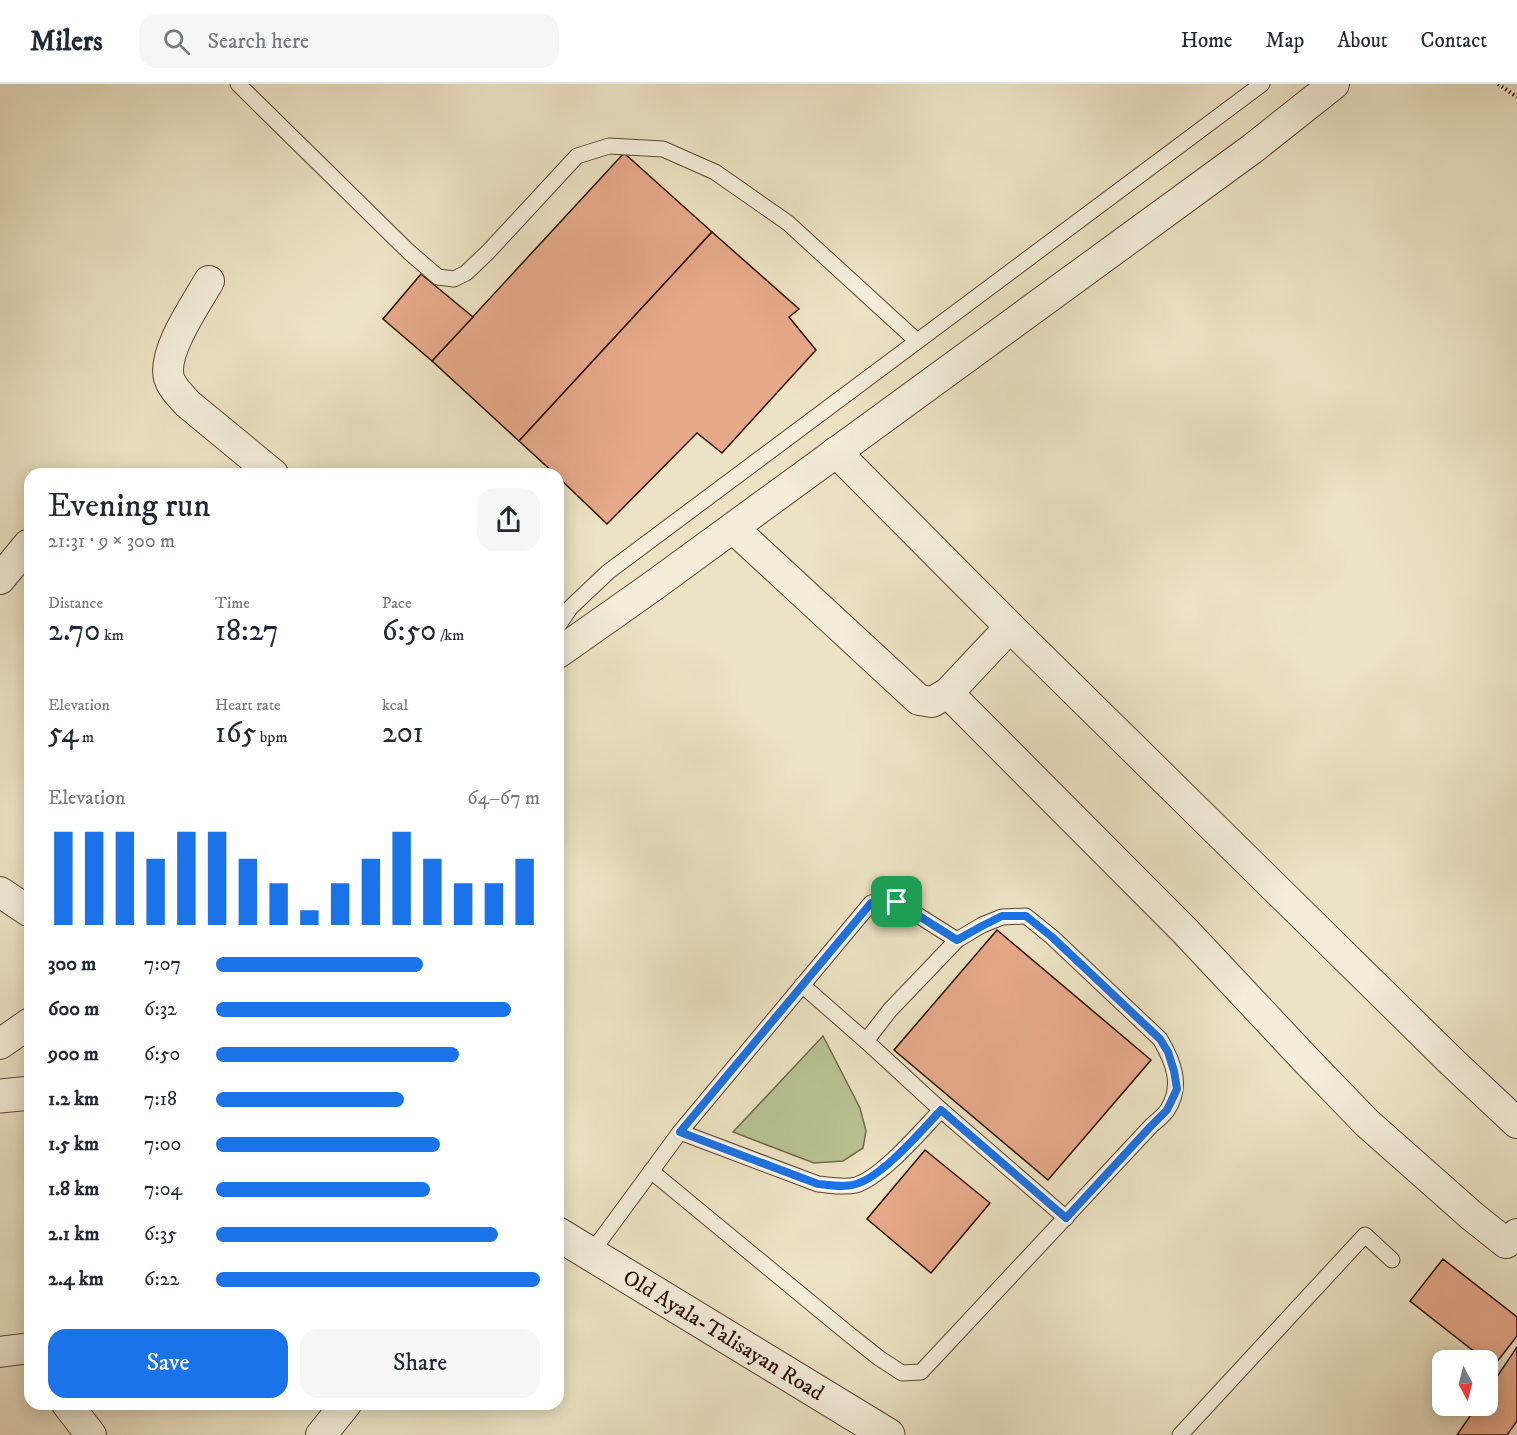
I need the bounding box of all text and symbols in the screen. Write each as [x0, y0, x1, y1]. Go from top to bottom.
search box [139, 14, 559, 68]
text: Milers [30, 24, 103, 59]
icon: search [160, 25, 193, 58]
text: Search here [208, 28, 309, 55]
text: Home [1181, 28, 1233, 54]
text: Map [1266, 28, 1304, 54]
text: About [1337, 28, 1388, 54]
text: Contact [1421, 28, 1487, 54]
text: Evening run [48, 486, 210, 527]
button: share [477, 488, 540, 551]
text: 21:31 · 9 × 300 m [48, 529, 175, 554]
text: Distance [48, 593, 103, 613]
text: Time [215, 593, 250, 613]
text: Pace [382, 593, 412, 613]
text: 2.70 [48, 613, 100, 650]
text: 18:27 [215, 613, 279, 650]
text: 6:50 [382, 613, 437, 650]
text: km [100, 625, 124, 645]
text: /km [437, 625, 464, 645]
text: Elevation [48, 695, 110, 715]
text: Heart rate [215, 695, 281, 715]
text: kcal [382, 695, 408, 715]
text: 54 [48, 715, 79, 752]
text: 165 [215, 715, 256, 752]
text: 201 [382, 715, 424, 752]
text: m [79, 727, 94, 747]
text: bpm [256, 727, 287, 747]
text: Elevation [48, 786, 125, 811]
text: 64–67 m [467, 786, 540, 811]
pin [871, 876, 922, 927]
icon: arrive [880, 885, 913, 918]
text: 300 m [48, 952, 96, 977]
text: 7:07 [144, 952, 181, 977]
text: 600 m [48, 997, 99, 1022]
text: 6:32 [144, 997, 177, 1022]
text: 900 m [48, 1042, 99, 1067]
text: 6:50 [144, 1042, 180, 1067]
text: 1.2 km [48, 1087, 99, 1112]
text: 7:18 [144, 1087, 177, 1112]
text: 1.5 km [48, 1132, 99, 1157]
text: 7:00 [144, 1132, 181, 1157]
text: 1.8 km [48, 1177, 99, 1202]
text: 7:04 [144, 1177, 182, 1202]
text: 2.1 km [48, 1222, 99, 1247]
text: 6:35 [144, 1222, 177, 1247]
street label: Old Ayala-Talisayan Road [618, 1263, 829, 1406]
text: 2.4 km [48, 1267, 104, 1292]
text: 6:22 [144, 1267, 179, 1292]
button: Save [48, 1329, 288, 1398]
button: Share [300, 1329, 540, 1398]
north arrow [1432, 1350, 1498, 1416]
map controls [1432, 1350, 1498, 1416]

